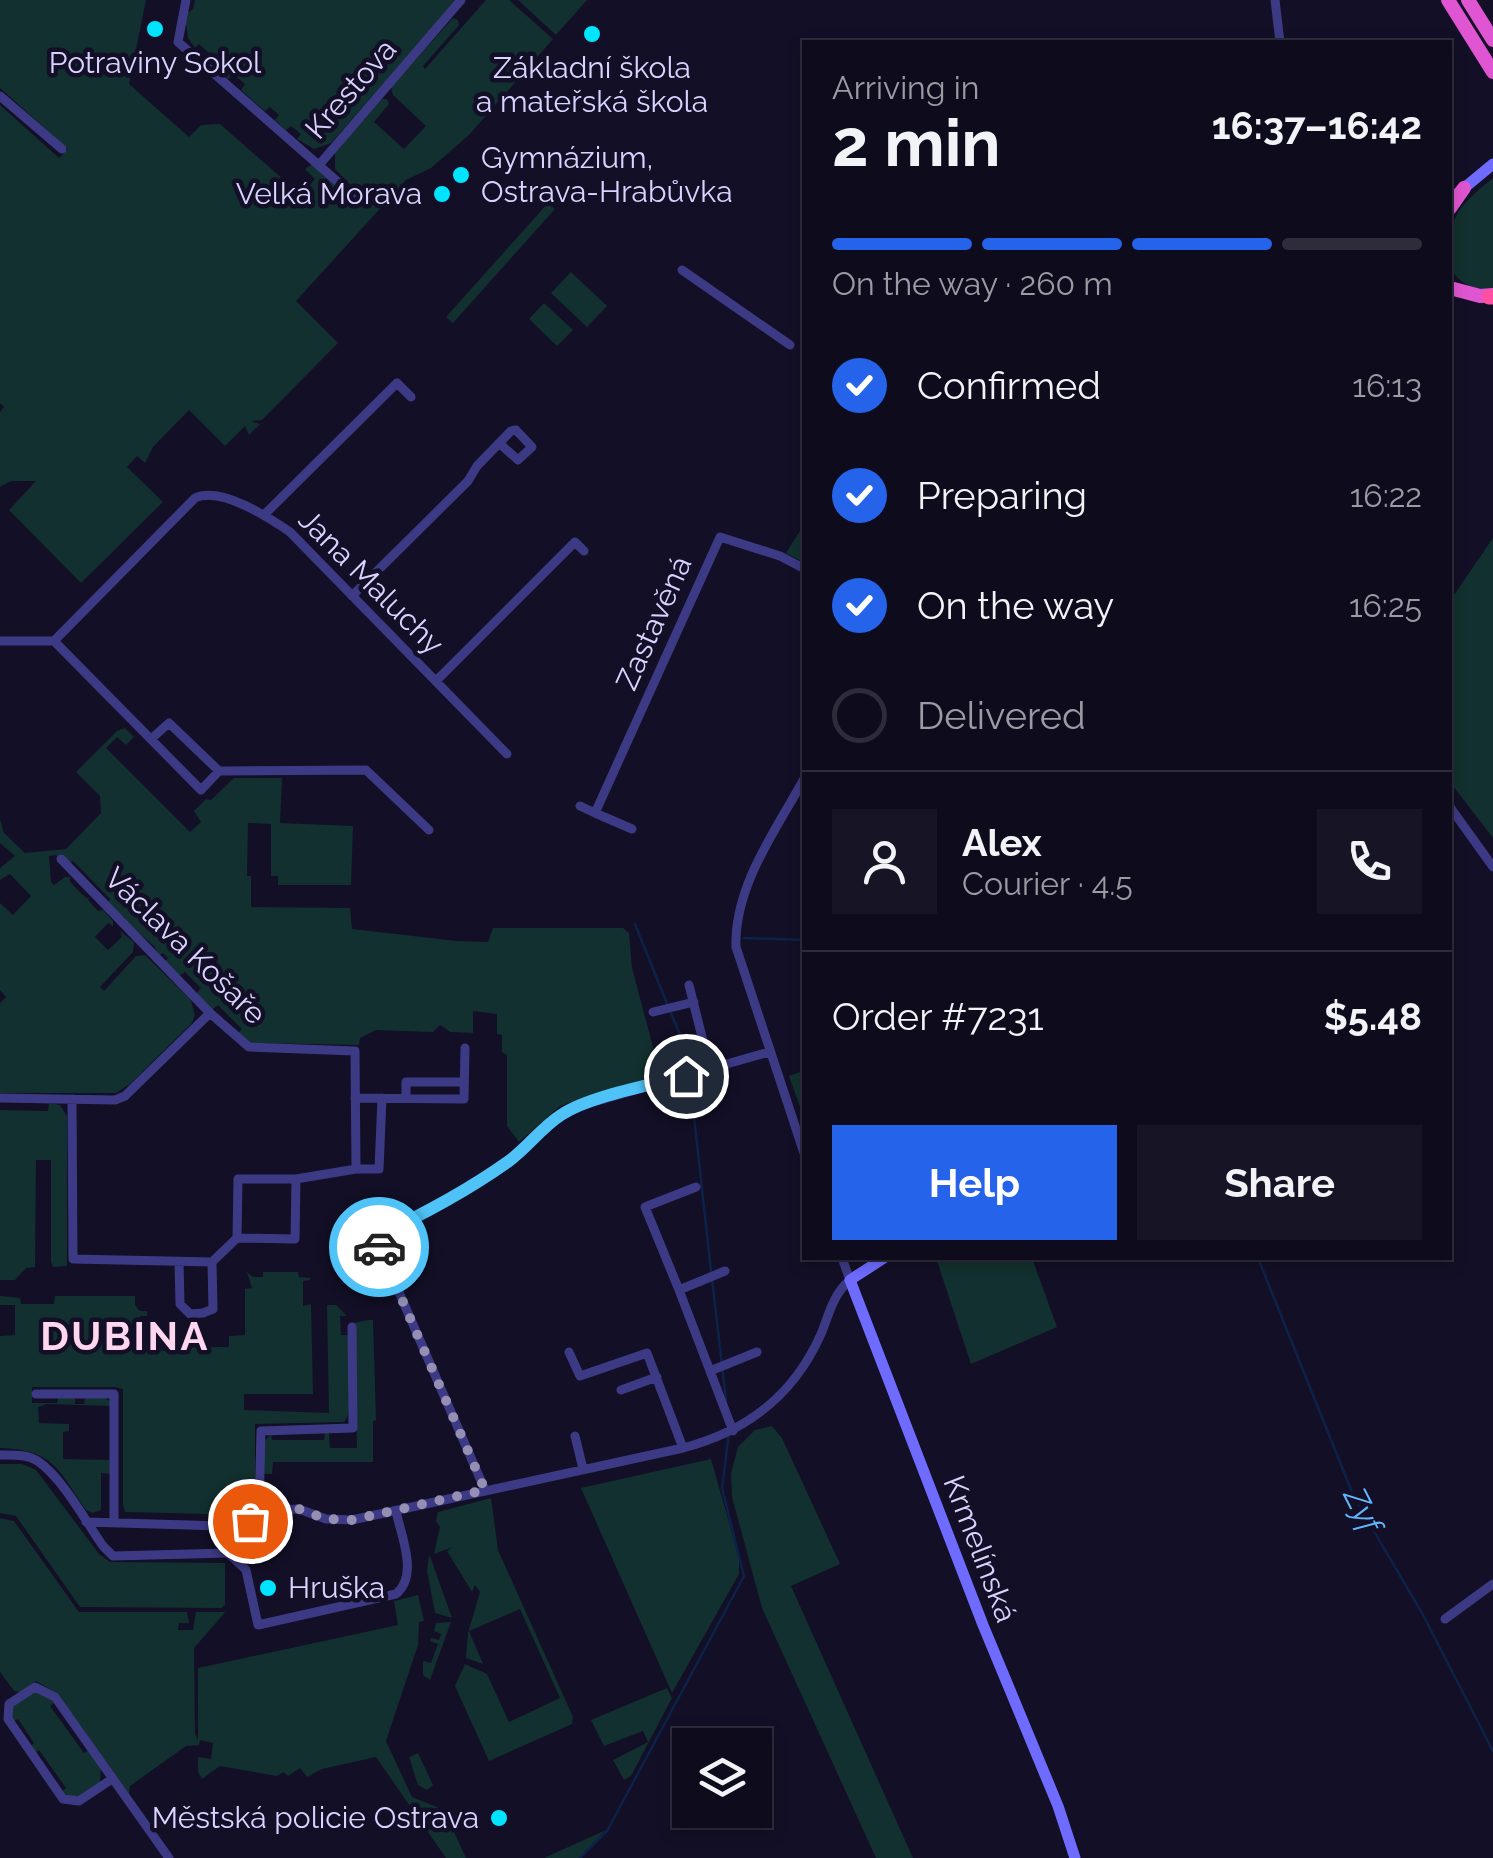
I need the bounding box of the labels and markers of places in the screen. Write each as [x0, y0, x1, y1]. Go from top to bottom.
marker: Potraviny Sokol [144, 18, 166, 40]
marker: Základní škola a mateřská škola [581, 23, 603, 45]
place label: Potraviny Sokol [49, 45, 262, 80]
place label: Základní škola a mateřská škola [476, 50, 708, 119]
place label: Gymnázium, Ostrava-Hrabůvka [481, 140, 732, 209]
marker: Gymnázium, Ostrava-Hrabůvka [450, 164, 472, 186]
place label: Velká Morava [236, 176, 422, 211]
marker: Velká Morava [431, 183, 453, 205]
pin [644, 1034, 729, 1119]
pin [208, 1479, 293, 1564]
place label: Hruška [288, 1570, 385, 1605]
marker: Hruška [257, 1577, 279, 1599]
place label: Městská policie Ostrava [152, 1800, 479, 1835]
marker: Městská policie Ostrava [488, 1807, 510, 1829]

